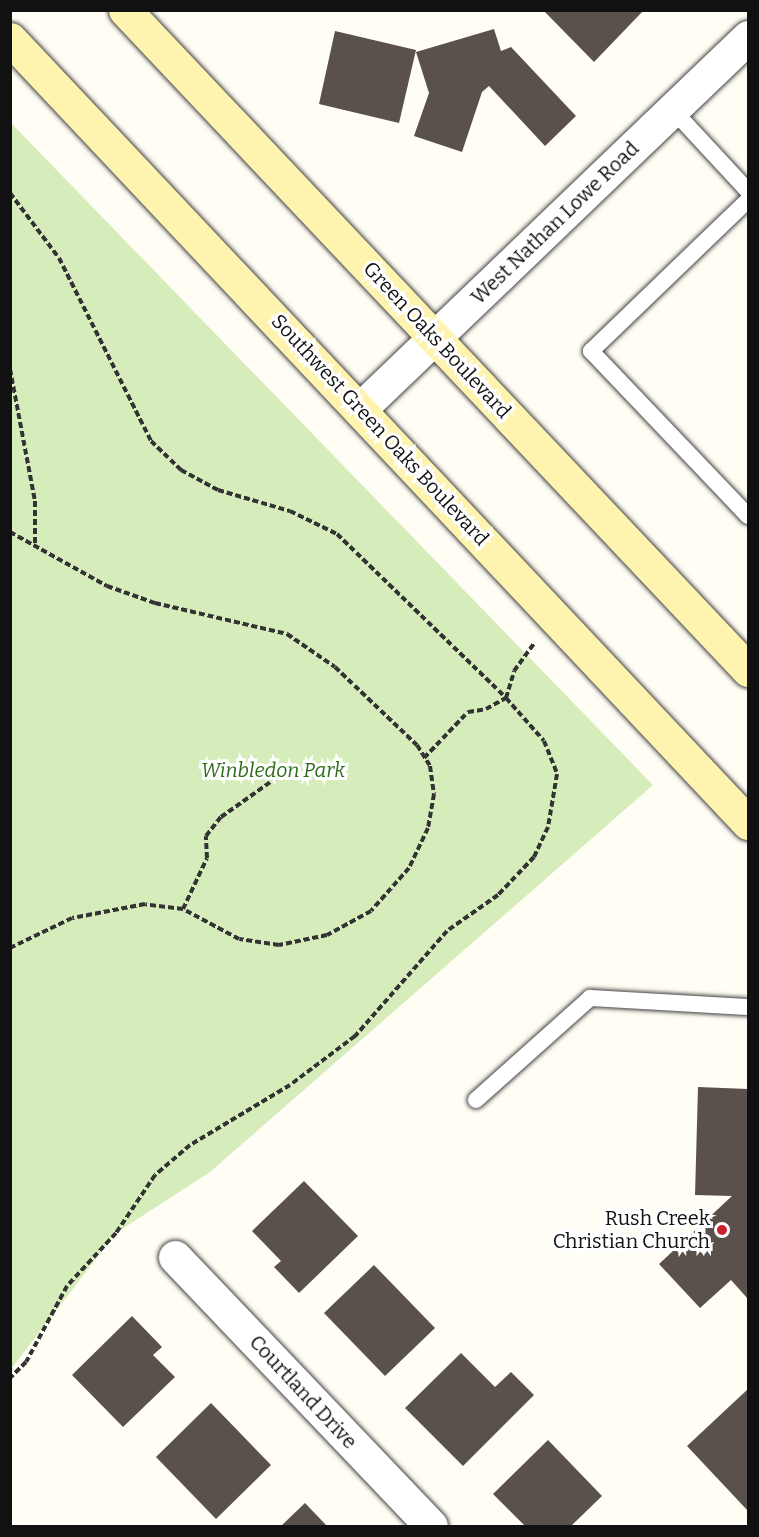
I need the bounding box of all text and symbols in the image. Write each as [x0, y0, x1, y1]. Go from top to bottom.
street label: West Nathan Lowe Road [466, 137, 644, 309]
street label: Green Oaks Boulevard [358, 257, 516, 423]
street label: Southwest Green Oaks Boulevard [266, 309, 494, 551]
park label: Winbledon Park [201, 758, 345, 782]
place label: Rush Creek Christian Church [553, 1206, 710, 1253]
marker: Rush Creek Christian Church [715, 1223, 729, 1237]
street label: Courtland Drive [244, 1330, 362, 1454]

